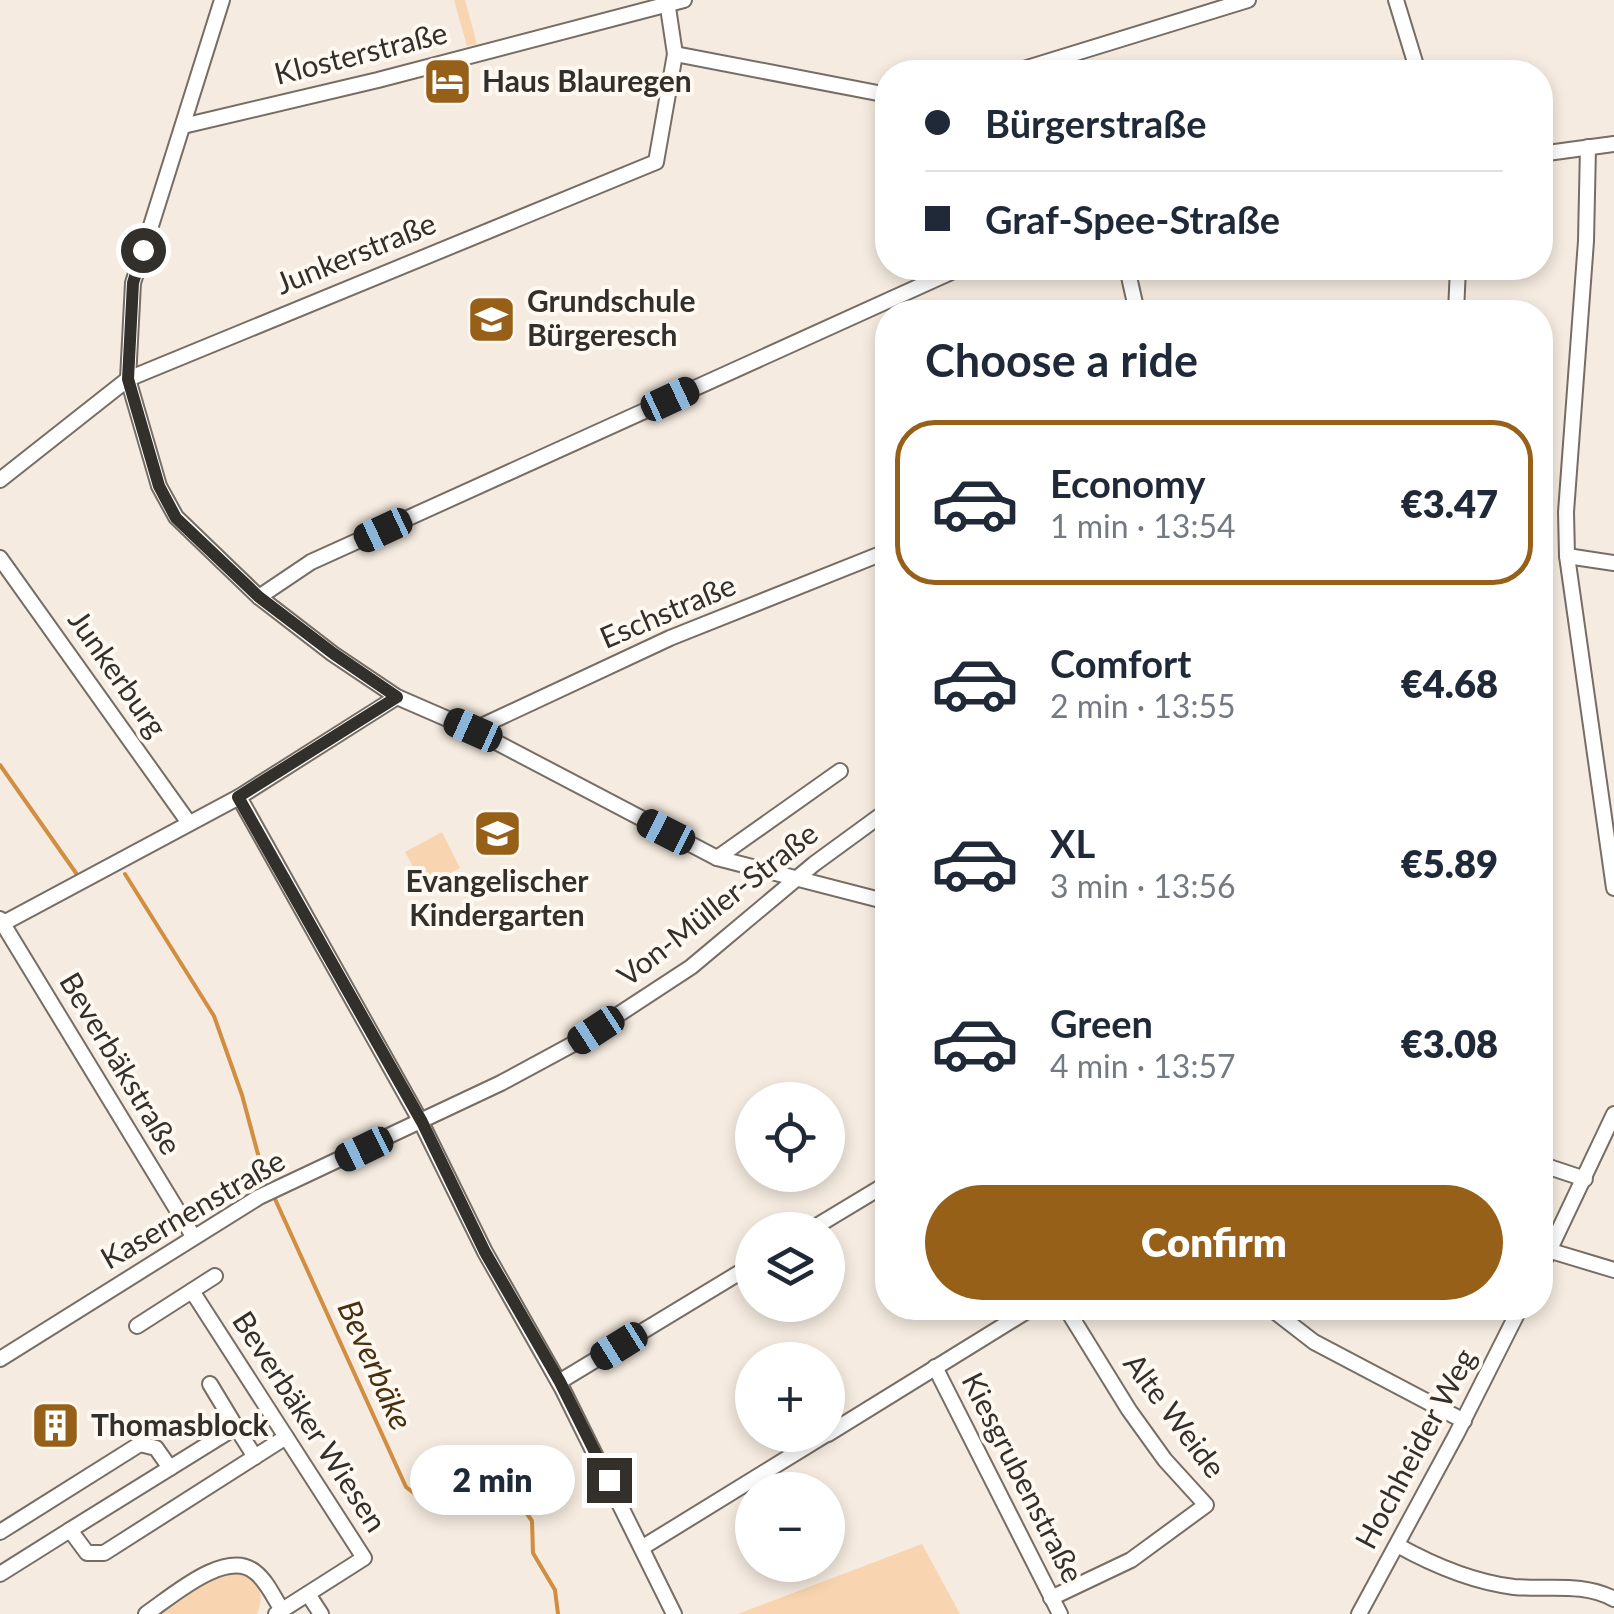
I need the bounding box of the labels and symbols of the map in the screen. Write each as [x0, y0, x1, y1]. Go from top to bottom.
street label: Klosterstraße [270, 13, 451, 91]
hotel icon: Haus Blauregen [421, 56, 473, 108]
place label: Haus Blauregen [482, 62, 692, 98]
street label: Junkerstraße [270, 204, 441, 301]
route start [121, 228, 166, 273]
place label: Grundschule Bürgeresch [527, 282, 696, 352]
school or university icon: Grundschule Bürgeresch [466, 293, 518, 345]
car [636, 373, 704, 425]
car [349, 504, 417, 556]
street label: Eschstraße [594, 566, 740, 655]
street label: Junkerburg [62, 602, 175, 743]
car [439, 704, 507, 756]
car [632, 805, 700, 859]
school or university icon: Evangelischer Kindergarten [471, 807, 523, 859]
street label: Von-Müller-Straße [610, 814, 824, 993]
place label: Evangelischer Kindergarten [406, 862, 589, 932]
street label: Beverbäkstraße [53, 965, 190, 1161]
car [563, 1001, 629, 1059]
car [330, 1122, 398, 1176]
street label: Kasernenstraße [94, 1141, 290, 1275]
water label: Beverbäke [330, 1293, 422, 1435]
street label: Beverbäker Wiesen [226, 1304, 395, 1538]
car [586, 1317, 652, 1375]
street label: Hochheider Weg [1346, 1342, 1482, 1554]
street label: Alte Weide [1117, 1346, 1234, 1484]
street label: Kiesgrubenstraße [955, 1366, 1092, 1588]
building icon: Thomasblock [30, 1400, 82, 1452]
place label: Thomasblock [91, 1406, 270, 1442]
callout: 2 min [409, 1445, 574, 1515]
route end [587, 1458, 632, 1503]

